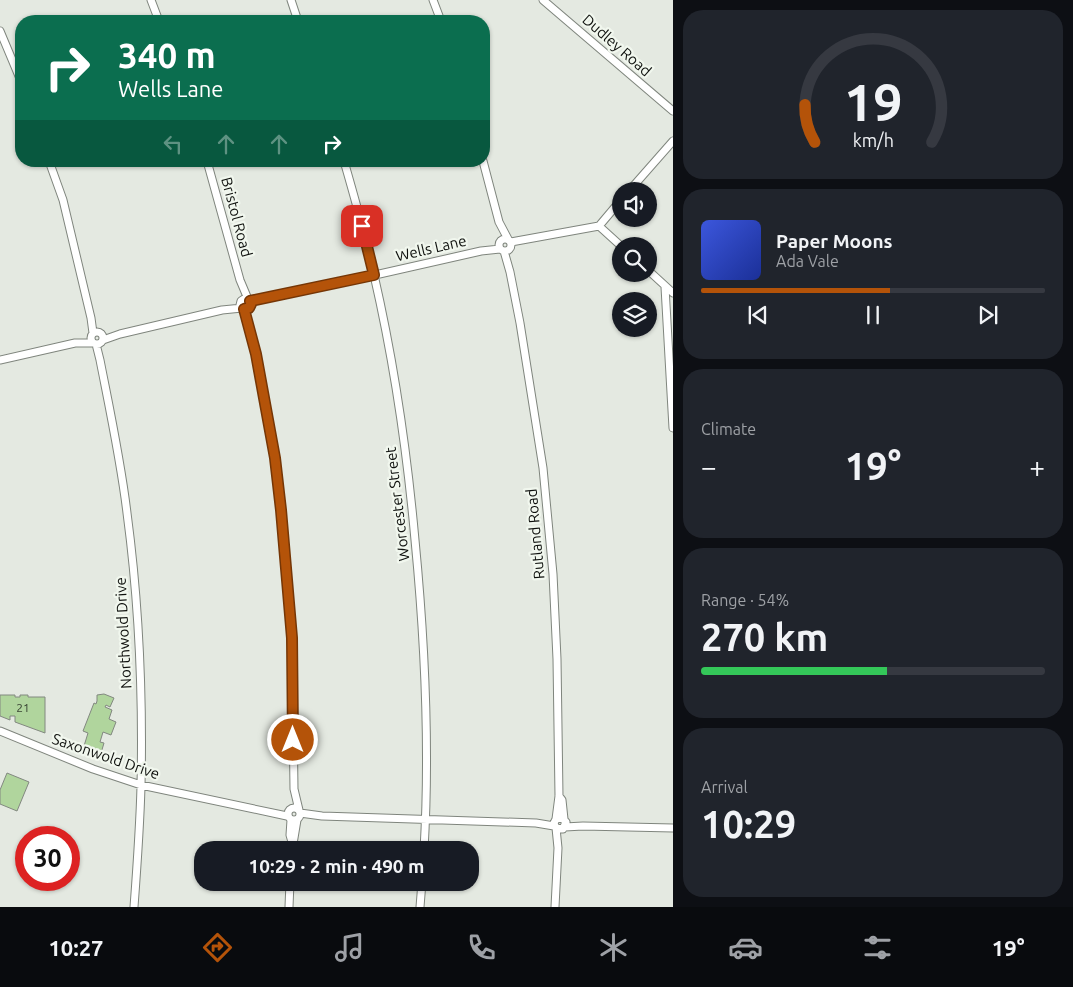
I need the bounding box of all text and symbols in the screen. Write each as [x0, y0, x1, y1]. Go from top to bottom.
street label: Dudley Road [579, 11, 655, 79]
icon: right [35, 35, 100, 100]
text: 340 m [118, 35, 216, 75]
text: 19 [844, 73, 902, 131]
text: Wells Lane [118, 76, 224, 101]
icon: left [159, 130, 187, 158]
icon: ahead [212, 130, 240, 158]
icon: ahead [265, 130, 293, 158]
icon: right [318, 130, 346, 158]
text: km/h [852, 130, 894, 150]
street label: Bristol Road [218, 175, 256, 259]
map controls [612, 182, 657, 337]
button: sound [612, 182, 657, 227]
pin [341, 205, 383, 247]
icon: arrive [348, 212, 376, 240]
text: Paper Moons [776, 230, 893, 252]
street label: Wells Lane [394, 232, 468, 264]
button: search [612, 237, 657, 282]
text: Ada Vale [776, 252, 839, 270]
button: layers [612, 292, 657, 337]
icon: previous [744, 301, 772, 329]
icon: pause [859, 301, 887, 329]
icon: next [974, 301, 1002, 329]
text: Climate [701, 420, 756, 438]
text: 19° [845, 445, 901, 487]
street label: Worcester Street [382, 446, 412, 562]
text: − [701, 451, 717, 482]
text: + [1029, 451, 1045, 482]
street label: Rutland Road [523, 488, 547, 580]
street label: Northwold Drive [112, 577, 134, 689]
text: Range · 54% [701, 591, 789, 609]
text: 270 km [701, 616, 828, 658]
house number: 21 [16, 701, 30, 714]
position arrow [266, 713, 318, 765]
street label: Saxonwold Drive [50, 730, 162, 782]
text: Arrival [701, 778, 748, 796]
text: 10:29 [701, 803, 796, 845]
speed limit sign: 30 [15, 826, 80, 891]
text: 10:29 · 2 min · 490 m [249, 855, 424, 877]
icon: directions [200, 930, 235, 965]
icon: music [332, 930, 367, 965]
icon: phone [464, 930, 499, 965]
icon: climate [596, 930, 631, 965]
icon: car [728, 930, 763, 965]
icon: filters [860, 930, 895, 965]
text: 10:27 [48, 935, 104, 960]
text: 19° [992, 935, 1024, 960]

